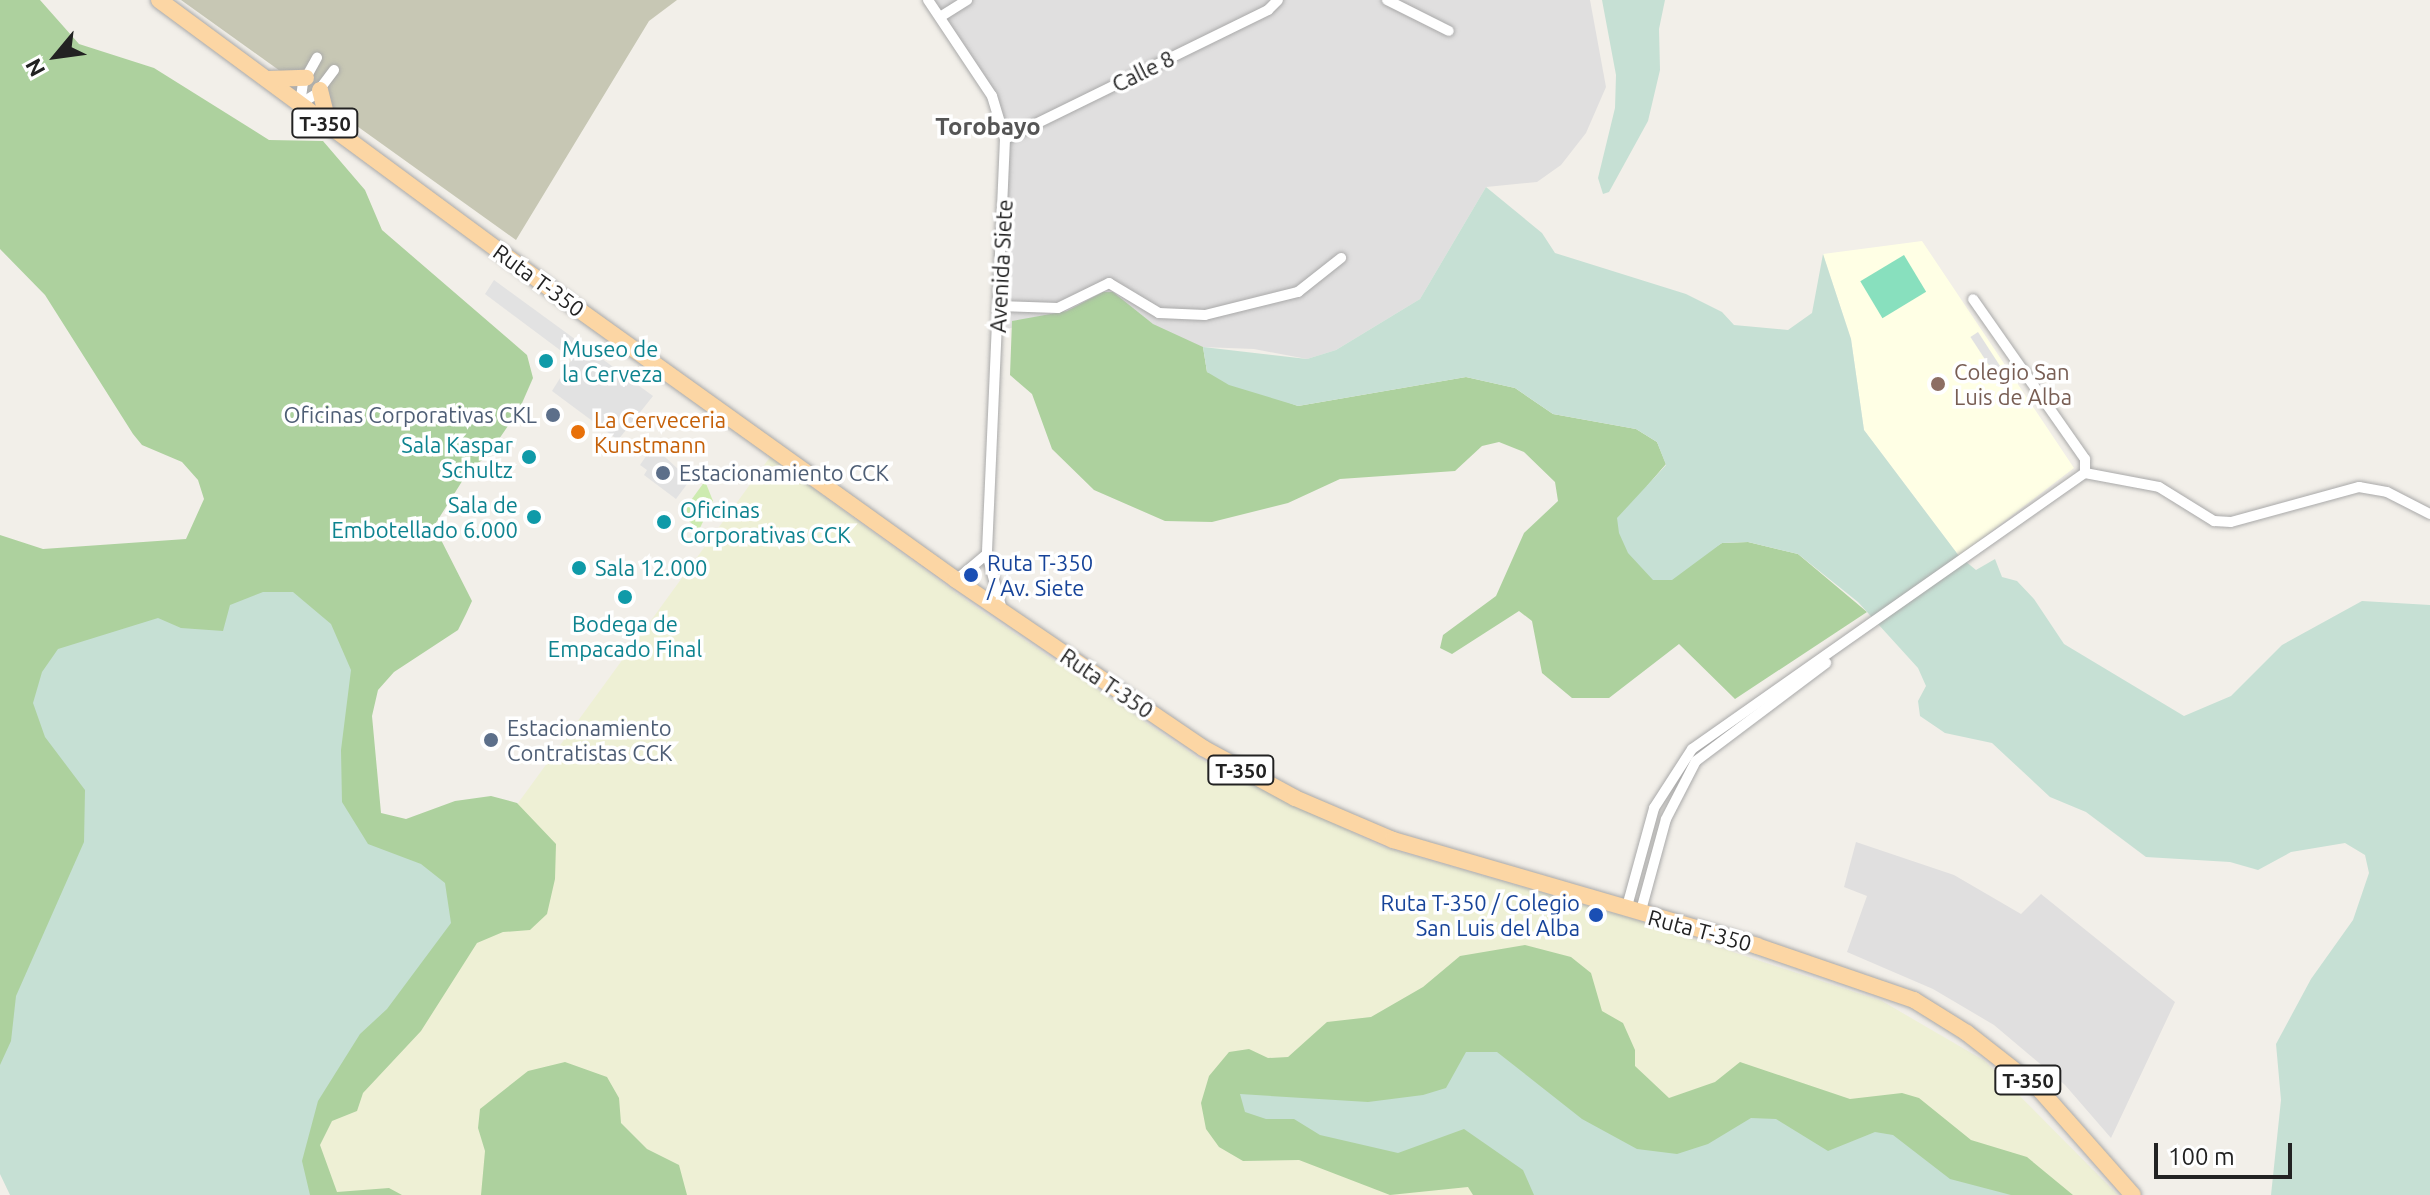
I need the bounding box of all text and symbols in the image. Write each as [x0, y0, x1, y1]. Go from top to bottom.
north arrow [16, 16, 96, 96]
street label: Calle 8 [1108, 45, 1178, 97]
text: N [20, 55, 49, 81]
road number: T-350 [291, 107, 359, 139]
district label: Torobayo [935, 113, 1041, 141]
street label: Avenida Siete [984, 199, 1018, 333]
street label: Ruta T-350 [488, 238, 590, 322]
place label: Museo de la Cerveza [562, 335, 663, 386]
marker: Museo de la Cerveza [537, 352, 555, 370]
place label: Colegio San Luis de Alba [1954, 358, 2072, 410]
marker: Colegio San Luis de Alba [1929, 375, 1947, 393]
place label: Oficinas Corporativas CKL [283, 402, 537, 428]
marker: Oficinas Corporativas CKL [544, 406, 562, 424]
place label: La Cerveceria Kunstmann [594, 406, 726, 458]
marker: La Cerveceria Kunstmann [569, 423, 587, 441]
place label: Sala Kaspar Schultz [401, 431, 513, 482]
marker: Sala Kaspar Schultz [520, 448, 538, 466]
place label: Estacionamiento CCK [679, 460, 889, 486]
marker: Estacionamiento CCK [654, 464, 672, 482]
place label: Sala de Embotellado 6.000 [331, 491, 518, 542]
place label: Oficinas Corporativas CCK [680, 496, 851, 548]
marker: Sala de Embotellado 6.000 [525, 508, 543, 526]
marker: Oficinas Corporativas CCK [655, 513, 673, 531]
place label: Ruta T-350 / Av. Siete [987, 549, 1093, 600]
place label: Sala 12.000 [595, 555, 707, 581]
marker: Sala 12.000 [570, 559, 588, 577]
marker: Ruta T-350 / Av. Siete [962, 566, 980, 584]
marker: Bodega de Empacado Final [616, 588, 634, 606]
place label: Bodega de Empacado Final [548, 610, 702, 662]
street label: Ruta T-350 [1056, 642, 1158, 724]
place label: Estacionamiento Contratistas CCK [507, 714, 672, 766]
marker: Estacionamiento Contratistas CCK [482, 731, 500, 749]
road number: T-350 [1207, 754, 1275, 786]
place label: Ruta T-350 / Colegio San Luis del Alba [1381, 889, 1580, 940]
street label: Ruta T-350 [1645, 904, 1755, 956]
marker: Ruta T-350 / Colegio San Luis del Alba [1587, 906, 1605, 924]
road number: T-350 [1994, 1064, 2062, 1096]
scale bar [2158, 1127, 2296, 1177]
text: 100 m [2168, 1143, 2235, 1170]

